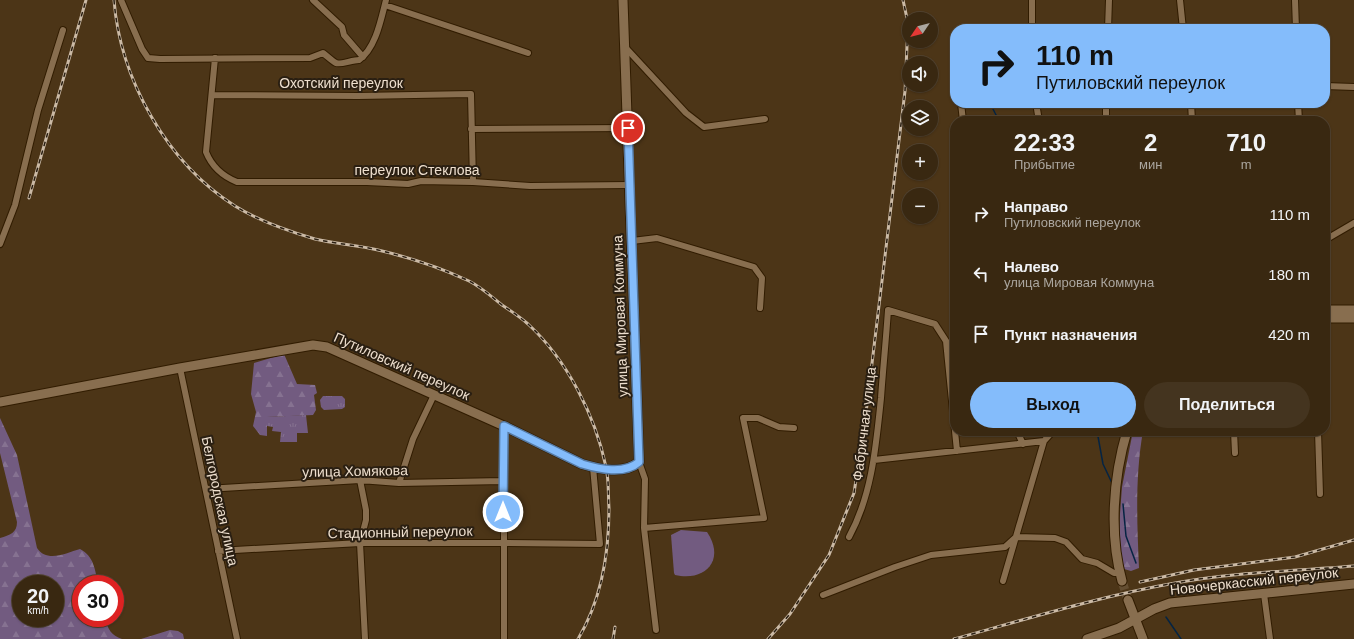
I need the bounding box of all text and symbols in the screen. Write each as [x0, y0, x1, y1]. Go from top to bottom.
north arrow [902, 12, 938, 48]
map controls [902, 12, 938, 224]
icon: right [970, 40, 1022, 92]
text: 110 m [1036, 40, 1114, 71]
button: sound [902, 56, 938, 92]
text: Путиловский переулок [1036, 73, 1225, 93]
street label: Охотский переулок [279, 75, 404, 91]
button: layers [902, 100, 938, 136]
pin [611, 111, 645, 145]
icon: arrive [617, 117, 639, 139]
text: 22:33 [1014, 129, 1075, 156]
text: 2 [1144, 129, 1157, 156]
text: 710 [1226, 129, 1266, 156]
button: + [902, 144, 938, 180]
text: Прибытие [1014, 157, 1075, 172]
text: мин [1139, 157, 1162, 172]
text: m [1241, 157, 1252, 172]
street label: переулок Стеклова [354, 162, 480, 178]
button: − [902, 188, 938, 224]
text: Направо [1004, 198, 1068, 215]
icon: right [970, 203, 992, 225]
text: 110 m [1269, 206, 1310, 223]
text: Путиловский переулок [1004, 215, 1141, 230]
street label: улица Мировая Коммуна [609, 235, 631, 397]
text: Налево [1004, 258, 1059, 275]
icon: left [970, 263, 992, 285]
text: 180 m [1268, 266, 1310, 283]
text: улица Мировая Коммуна [1004, 275, 1154, 290]
icon: arrive [970, 323, 992, 345]
text: Пункт назначения [1004, 326, 1137, 343]
text: 420 m [1268, 326, 1310, 343]
street label: Путиловский переулок [332, 329, 473, 404]
street label: Фабричная улица [849, 366, 879, 482]
button: Выход [970, 382, 1136, 428]
button: Поделиться [1144, 382, 1310, 428]
street label: Белгородская улица [198, 435, 242, 567]
street label: улица Хомякова [302, 462, 408, 480]
position arrow [482, 491, 524, 533]
street label: Стадионный переулок [327, 523, 473, 541]
street label: Новочеркасский переулок [1169, 564, 1340, 598]
speed limit sign: 30 [72, 575, 124, 627]
text: 20 [27, 585, 49, 607]
text: km/h [27, 605, 49, 616]

